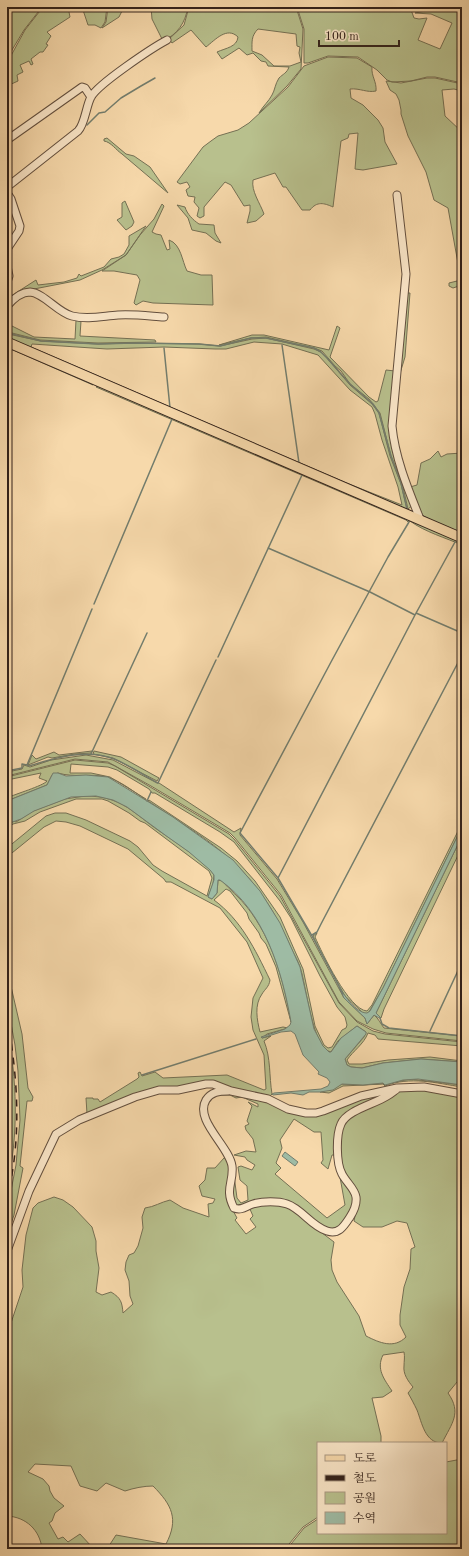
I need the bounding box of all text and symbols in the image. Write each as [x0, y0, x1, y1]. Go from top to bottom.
scale bar [319, 22, 399, 48]
text: 100 m [325, 31, 359, 43]
legend [317, 1442, 447, 1534]
text: 도로 [353, 1452, 377, 1465]
text: 철도 [353, 1472, 377, 1485]
text: 공원 [353, 1492, 376, 1505]
text: 수역 [353, 1512, 376, 1525]

